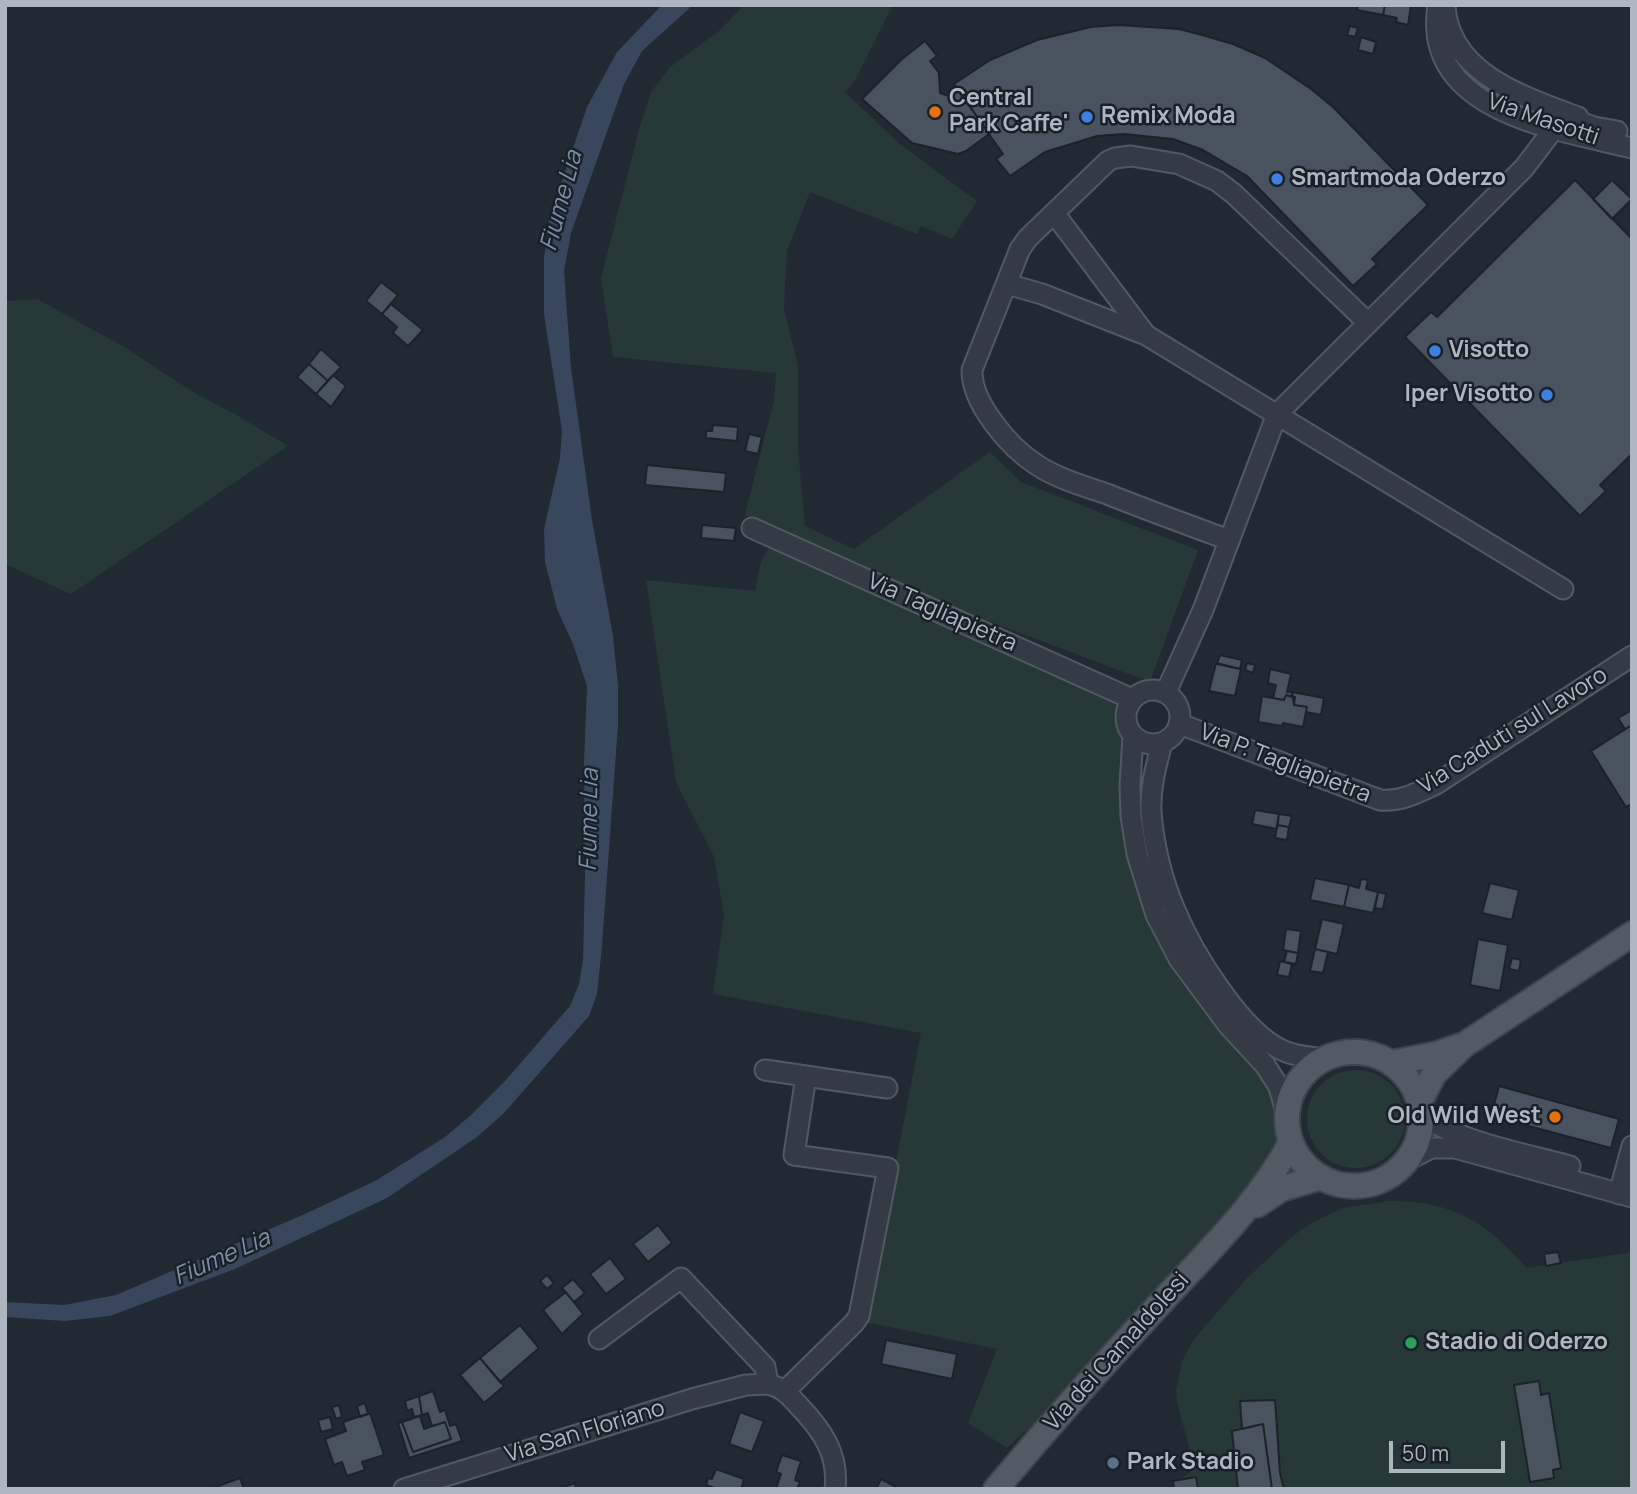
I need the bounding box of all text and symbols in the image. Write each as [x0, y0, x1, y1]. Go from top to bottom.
place label: Central Park Caffe' [949, 85, 1069, 139]
street label: Via Masotti [1483, 88, 1603, 152]
place label: Remix Moda [1101, 103, 1235, 131]
marker: Central Park Caffe' [927, 104, 943, 120]
marker: Remix Moda [1079, 109, 1095, 125]
water label: Fiume Lia [535, 148, 589, 254]
place label: Smartmoda Oderzo [1291, 165, 1506, 193]
marker: Smartmoda Oderzo [1269, 171, 1285, 187]
place label: Visotto [1449, 337, 1529, 365]
marker: Visotto [1427, 343, 1443, 359]
place label: Iper Visotto [1405, 381, 1533, 409]
marker: Iper Visotto [1539, 387, 1555, 403]
street label: Via Tagliapietra [863, 568, 1021, 658]
street label: Via Caduti sul Lavoro [1413, 662, 1613, 800]
street label: Via P. Tagliapietra [1196, 719, 1374, 809]
water label: Fiume Lia [575, 769, 605, 871]
place label: Old Wild West [1388, 1103, 1541, 1131]
marker: Old Wild West [1547, 1109, 1563, 1125]
water label: Fiume Lia [169, 1224, 275, 1292]
street label: Via dei Camaldolesi [1039, 1267, 1195, 1437]
place label: Stadio di Oderzo [1425, 1329, 1608, 1357]
marker: Stadio di Oderzo [1403, 1335, 1419, 1351]
street label: Via San Floriano [502, 1395, 668, 1469]
scale bar [1392, 1428, 1508, 1472]
text: 50 m [1402, 1439, 1449, 1467]
place label: Park Stadio [1127, 1449, 1254, 1477]
marker: Park Stadio [1105, 1455, 1121, 1471]

